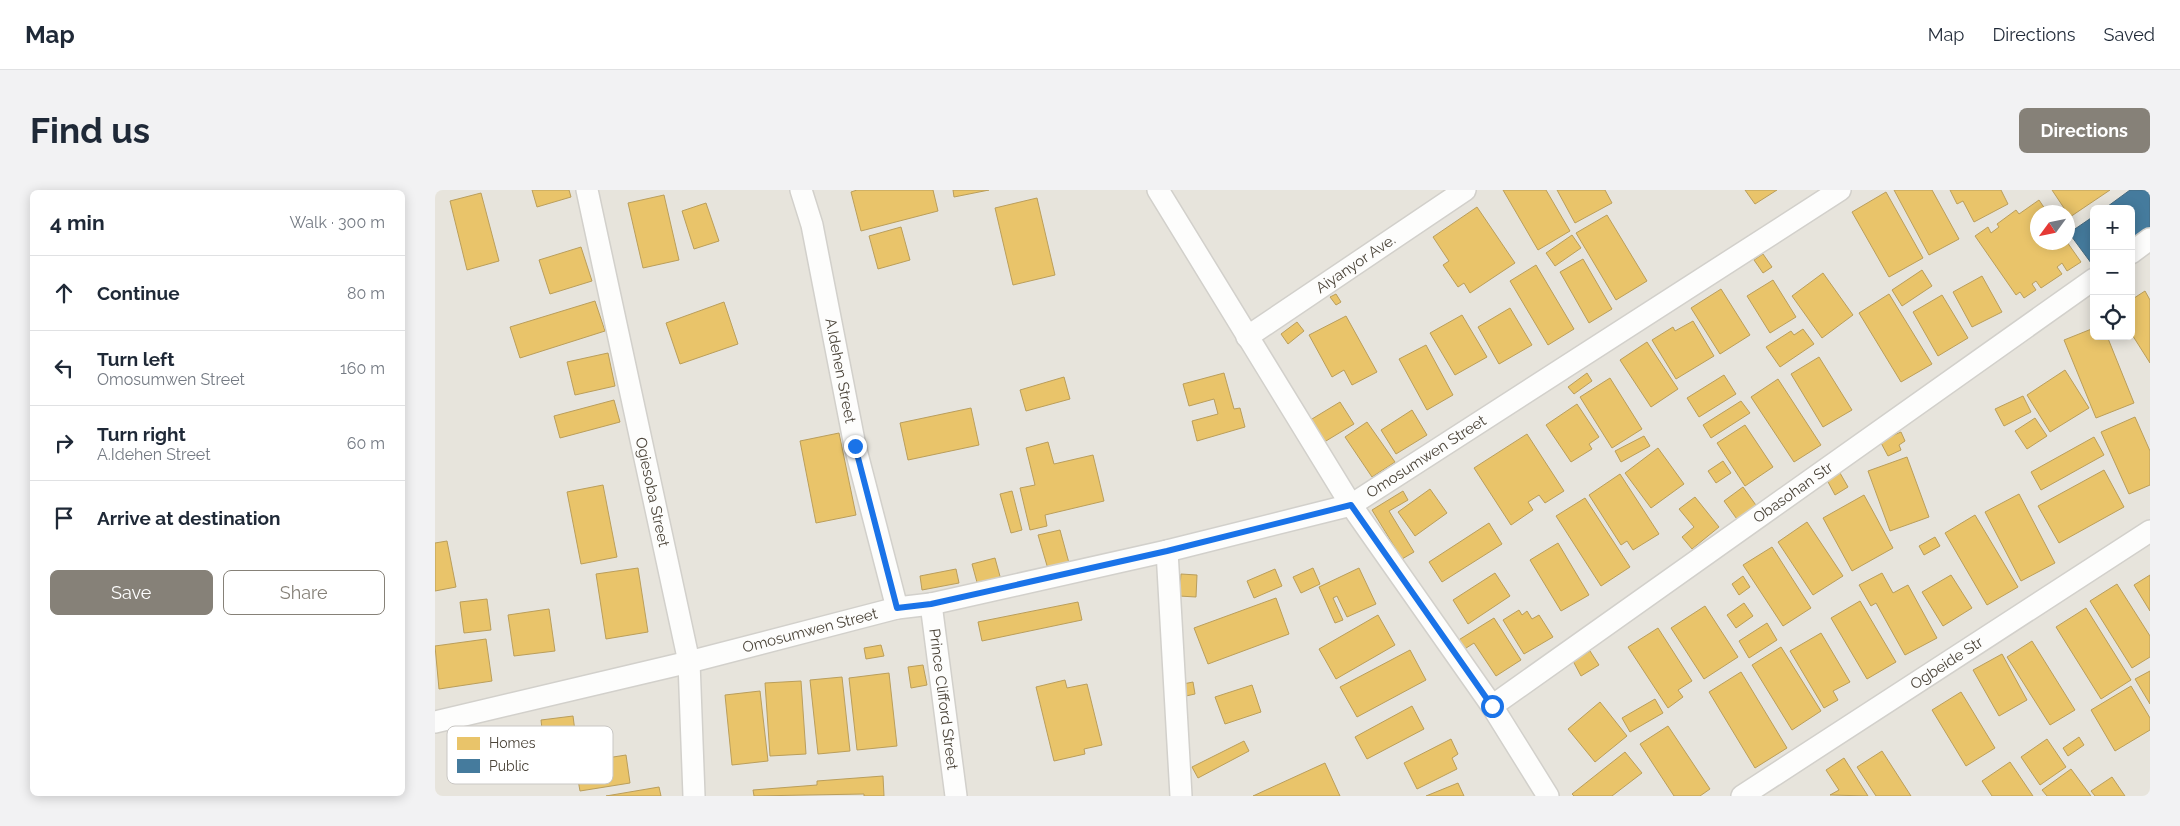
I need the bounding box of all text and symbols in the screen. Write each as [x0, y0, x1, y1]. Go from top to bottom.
text: Map [25, 20, 75, 49]
text: Map [1928, 24, 1964, 45]
text: Directions [1992, 24, 2076, 45]
text: Saved [2104, 24, 2155, 45]
button: Directions [2019, 108, 2150, 153]
text: Find us [30, 110, 150, 151]
north arrow [2030, 205, 2075, 250]
map controls [2090, 205, 2135, 340]
button: + [2090, 205, 2135, 250]
text: 4 min [50, 210, 105, 235]
text: Walk · 300 m [289, 213, 385, 232]
street label: Aiyanyor Ave. [1312, 231, 1399, 297]
button: − [2090, 250, 2135, 295]
icon: ahead [50, 279, 78, 307]
text: Continue [97, 282, 180, 304]
text: 80 m [347, 284, 385, 303]
button: locate [2090, 295, 2135, 340]
street label: A.Idehen Street [821, 317, 859, 425]
text: Turn left [97, 348, 174, 370]
icon: left [50, 354, 78, 382]
text: 160 m [340, 359, 385, 378]
text: Omosumwen Street [97, 370, 245, 389]
street label: Omosumwen Street [1363, 411, 1489, 502]
text: Turn right [97, 423, 186, 445]
icon: right [50, 429, 78, 457]
text: 60 m [347, 434, 385, 453]
route end [844, 435, 867, 458]
street label: Ogiesoba Street [632, 436, 673, 549]
text: A.Idehen Street [97, 445, 211, 464]
street label: Obasohan Str [1750, 458, 1837, 527]
icon: arrive [50, 504, 78, 532]
text: Arrive at destination [97, 507, 281, 529]
button: Save [50, 570, 213, 615]
button: Share [223, 570, 385, 615]
street label: Omosumwen Street [741, 604, 879, 657]
street label: Prince Clifford Street [925, 627, 962, 771]
street label: Ogbeide Str [1907, 632, 1987, 693]
route start [1481, 695, 1504, 718]
legend [447, 726, 613, 784]
text: Homes [489, 735, 536, 751]
text: Public [489, 758, 530, 774]

